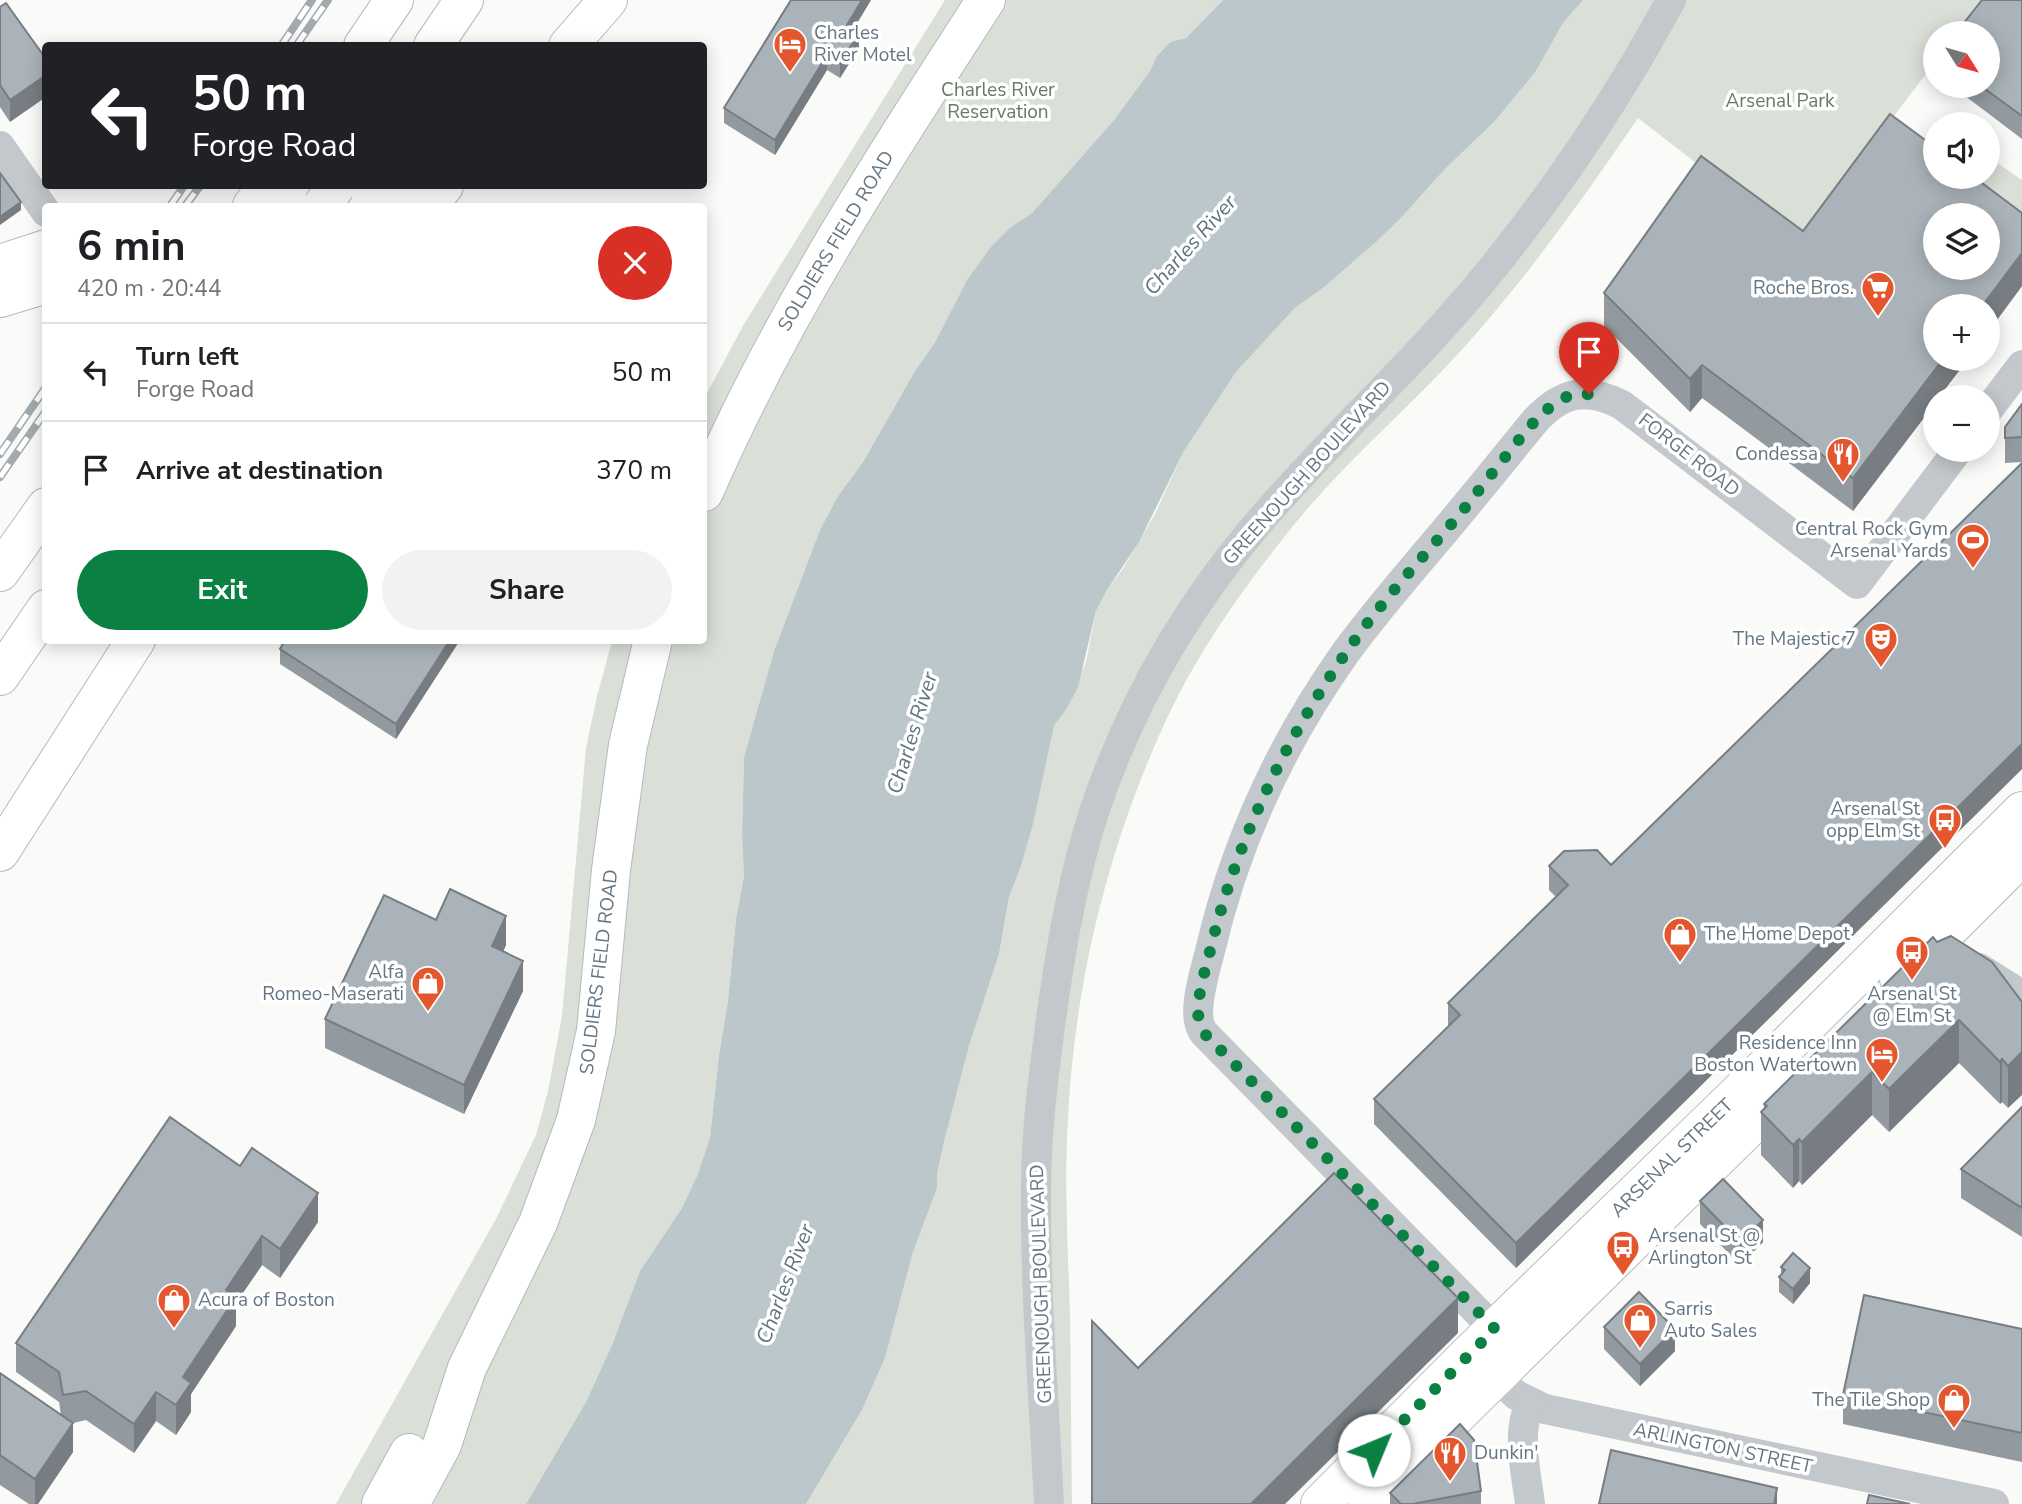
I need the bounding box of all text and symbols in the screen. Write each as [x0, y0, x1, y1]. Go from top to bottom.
place label: Charles River Motel [814, 20, 912, 68]
north arrow [1923, 21, 2000, 98]
map controls [1923, 21, 2000, 462]
hotel icon: Charles River Motel [771, 25, 809, 74]
text: 50 m [192, 60, 307, 127]
icon: left [77, 70, 168, 161]
park label: Charles River Reservation [941, 77, 1055, 125]
park label: Arsenal Park [1725, 88, 1835, 114]
button: sound [1923, 112, 2000, 189]
text: Forge Road [192, 124, 356, 167]
street label: SOLDIERS FIELD ROAD [772, 146, 900, 336]
water label: Charles River [1138, 189, 1243, 301]
button: layers [1923, 203, 2000, 280]
text: 6 min [77, 218, 186, 275]
button: close [598, 226, 672, 300]
supermarket icon: Roche Bros. [1859, 269, 1897, 318]
text: 420 m · 20:44 [77, 273, 222, 304]
place label: Roche Bros. [1753, 275, 1854, 301]
button: + [1923, 294, 2000, 371]
pin [1559, 322, 1619, 394]
icon: arrive [1570, 333, 1608, 371]
text: Turn left [136, 339, 239, 374]
icon: left [77, 353, 115, 391]
text: 50 m [612, 355, 672, 390]
text: Forge Road [136, 374, 254, 405]
street label: GREENOUGH BOULEVARD [1217, 375, 1397, 571]
button: − [1923, 385, 2000, 462]
street label: FORGE ROAD [1633, 407, 1745, 503]
restaurant icon: Condessa [1824, 435, 1862, 484]
place label: Condessa [1735, 441, 1818, 467]
icon: arrive [77, 451, 115, 489]
text: Arrive at destination [136, 453, 383, 488]
text: 370 m [596, 453, 672, 488]
place label: Central Rock Gym Arsenal Yards [1795, 516, 1948, 564]
sports icon: Central Rock Gym Arsenal Yards [1954, 521, 1992, 570]
button: Exit [77, 550, 368, 630]
button: Share [382, 550, 672, 630]
theatre icon: The Majestic 7 [1862, 620, 1900, 669]
place label: The Majestic 7 [1733, 626, 1856, 652]
water label: Charles River [880, 668, 944, 797]
place label: Arsenal St opp Elm St [1826, 796, 1920, 844]
bus stop icon: Arsenal St opp Elm St [1926, 801, 1964, 850]
street label: SOLDIERS FIELD ROAD [574, 868, 624, 1076]
shop icon: The Home Depot [1661, 915, 1699, 964]
place label: The Home Depot [1704, 921, 1850, 947]
bus stop icon: Arsenal St @ Elm St [1893, 933, 1931, 982]
place label: Alfa Romeo-Maserati [262, 959, 404, 1007]
shop icon: Alfa Romeo-Maserati [409, 964, 447, 1013]
place label: Arsenal St @ Elm St [1867, 981, 1957, 1029]
place label: Residence Inn Boston Watertown [1694, 1030, 1857, 1078]
hotel icon: Residence Inn Boston Watertown [1863, 1035, 1901, 1084]
street label: ARSENAL STREET [1605, 1092, 1739, 1223]
street label: GREENOUGH BOULEVARD [1024, 1164, 1058, 1404]
water label: Charles River [749, 1220, 821, 1348]
place label: Arsenal St @ Arlington St [1648, 1223, 1760, 1271]
bus stop icon: Arsenal St @ Arlington St [1604, 1228, 1642, 1277]
shop icon: Acura of Boston [155, 1281, 193, 1330]
place label: Acura of Boston [198, 1287, 335, 1313]
place label: Sarris Auto Sales [1664, 1296, 1757, 1344]
shop icon: Sarris Auto Sales [1621, 1301, 1659, 1350]
shop icon: The Tile Shop [1935, 1381, 1973, 1430]
place label: The Tile Shop [1812, 1387, 1930, 1413]
position arrow [1337, 1413, 1411, 1487]
street label: ARLINGTON STREET [1631, 1416, 1815, 1480]
restaurant icon: Dunkin' [1431, 1434, 1469, 1483]
place label: Dunkin' [1474, 1440, 1538, 1466]

